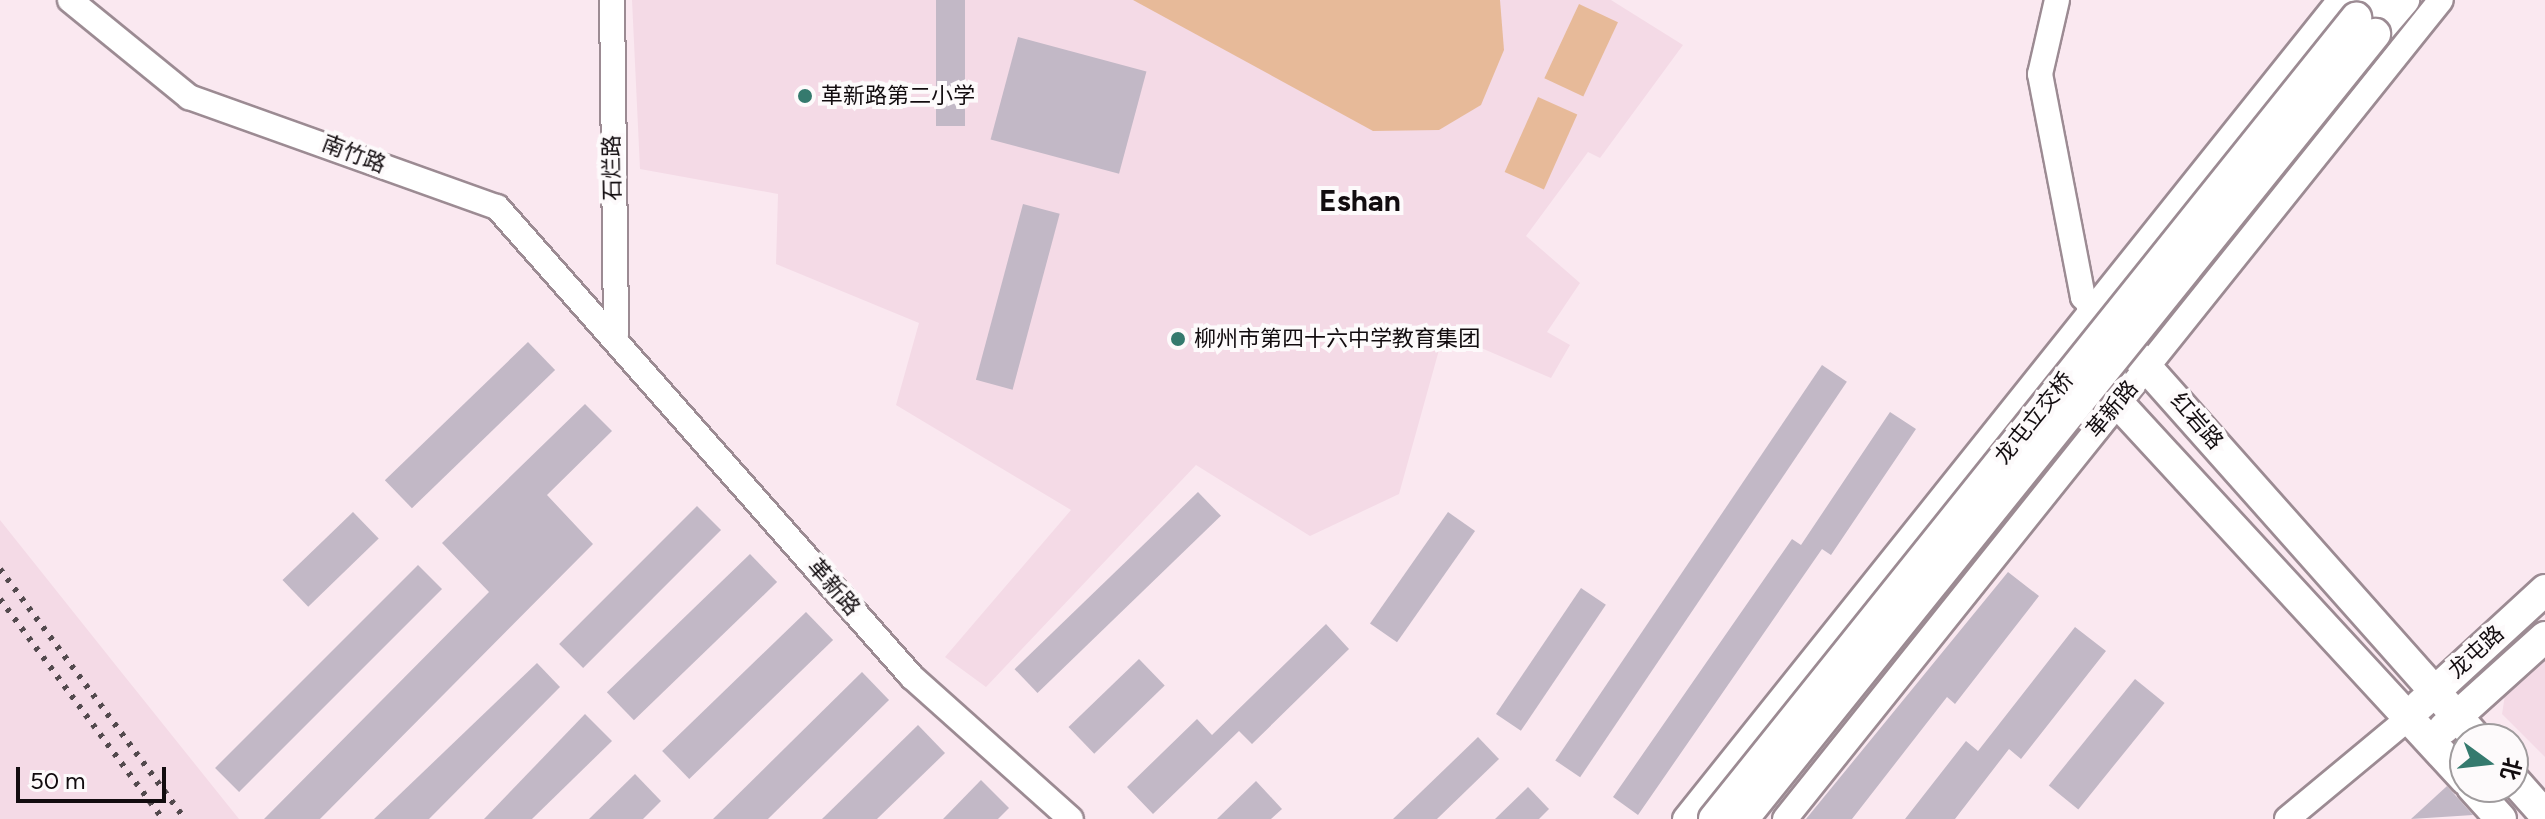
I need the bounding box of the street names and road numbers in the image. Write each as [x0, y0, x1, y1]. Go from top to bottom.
street label: 南竹路 [318, 130, 390, 178]
street label: 石烂路 [598, 135, 626, 201]
street label: 龙屯立交桥 [1989, 367, 2079, 469]
street label: 革新路 [2081, 375, 2143, 443]
street label: 红岩路 [2165, 387, 2229, 455]
street label: 革新路 [802, 553, 866, 621]
street label: 龙屯路 [2443, 620, 2509, 684]

